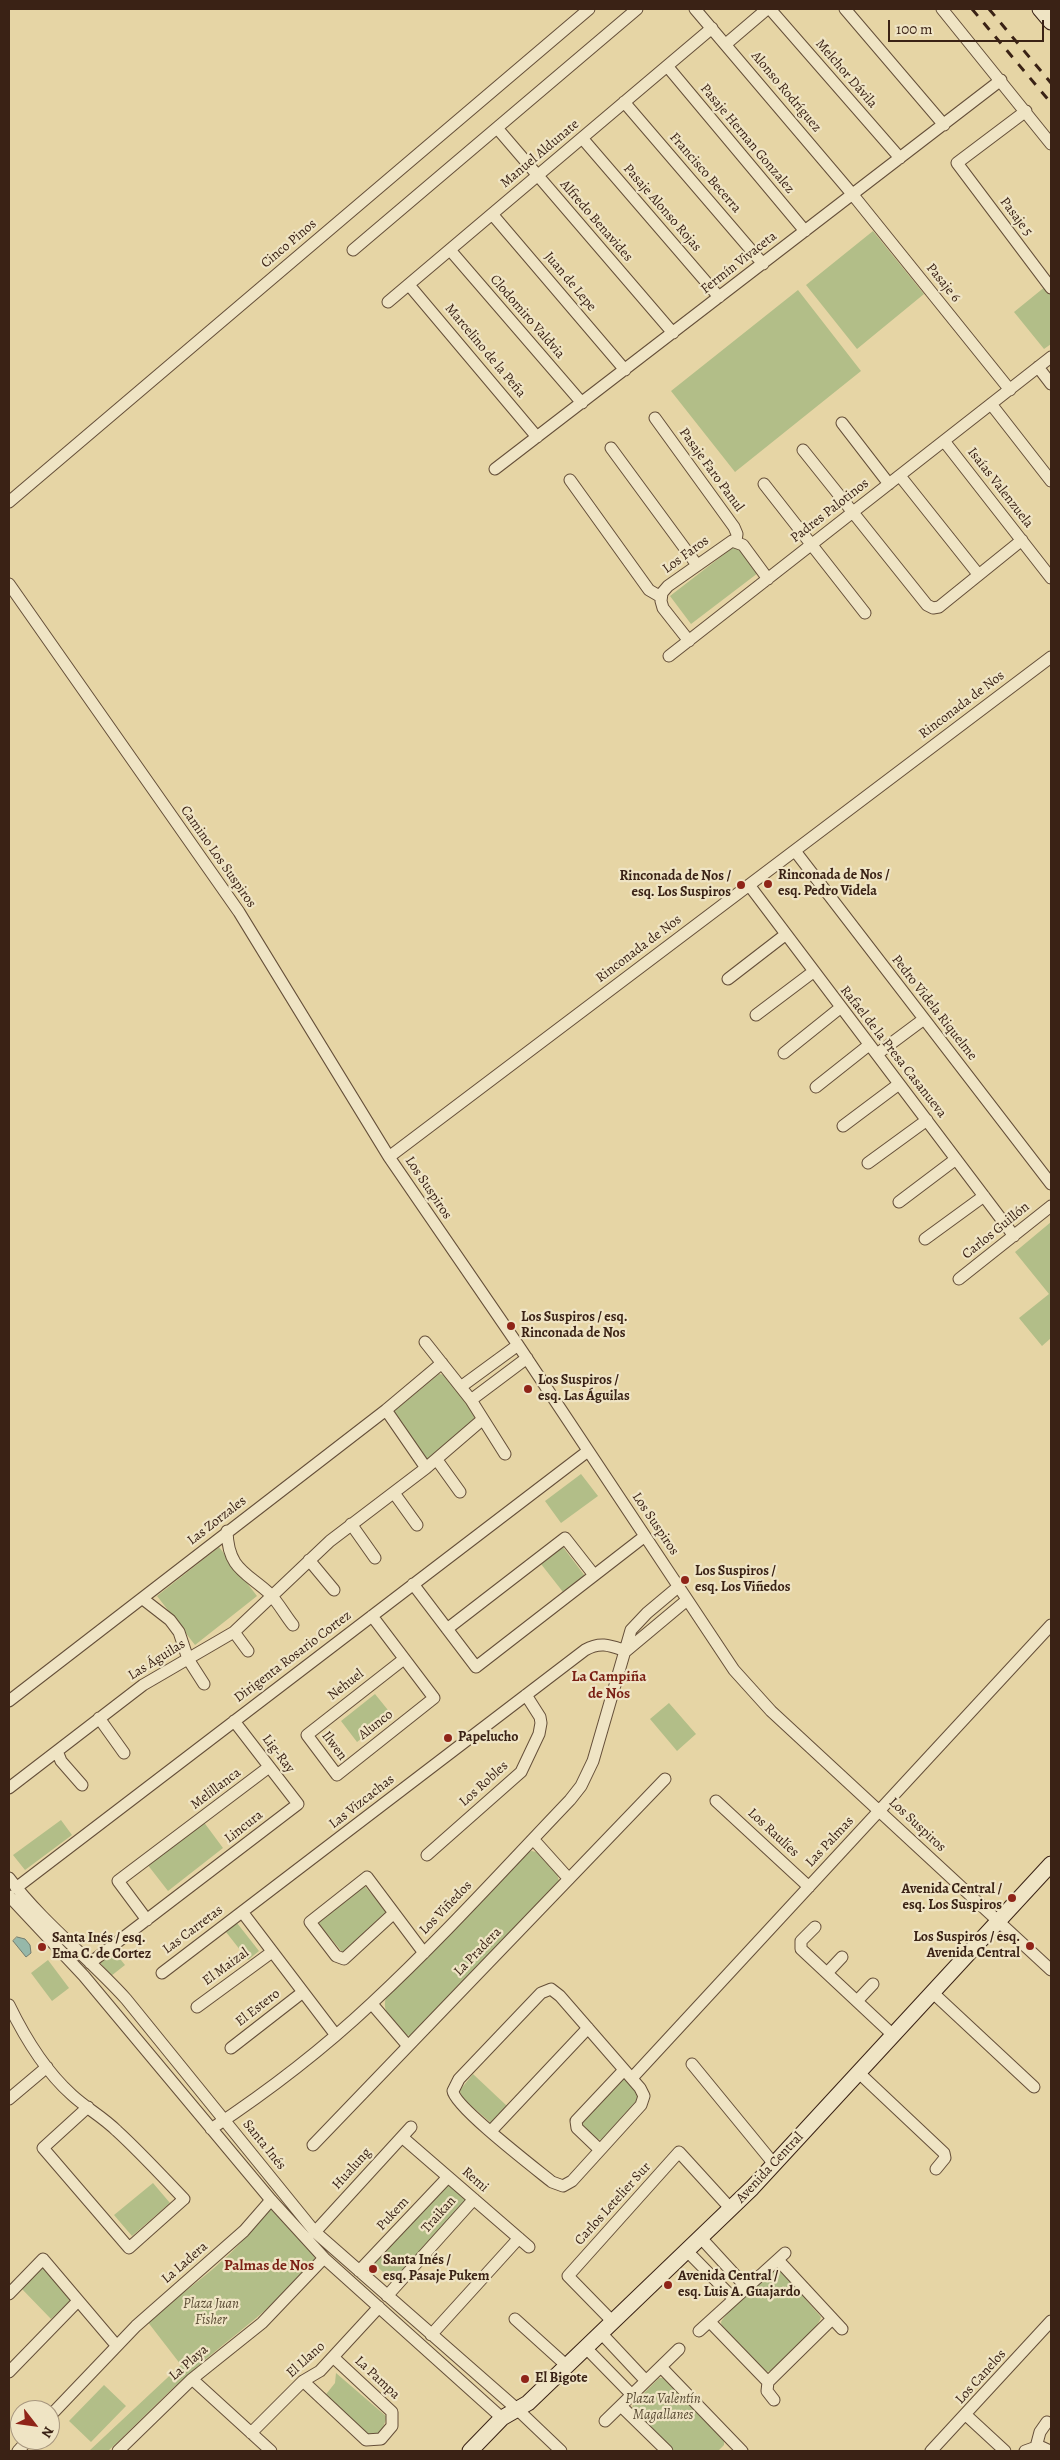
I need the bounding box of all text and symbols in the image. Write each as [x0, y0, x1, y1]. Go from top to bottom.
scale bar [890, 10, 1046, 42]
text: 100 m [896, 19, 933, 39]
street label: Melchor Dávila [811, 36, 881, 112]
street label: Alonso Rodríguez [747, 48, 825, 136]
street label: Pasaje Hernan Gonzalez [696, 81, 798, 197]
street label: Manuel Aldunate [497, 116, 583, 192]
street label: Francisco Becerra [666, 129, 744, 217]
street label: Pasaje Alonso Rojas [619, 161, 705, 255]
street label: Alfredo Benavides [556, 177, 636, 265]
street label: Pasaje 5 [996, 194, 1036, 240]
street label: Cinco Pinos [258, 216, 320, 272]
street label: Fermín Vivaceta [698, 228, 780, 298]
street label: Juan de Lepe [540, 249, 600, 315]
street label: Pasaje 6 [922, 260, 964, 306]
street label: Clodomiro Valdvia [486, 272, 568, 362]
street label: Marcelino de la Peña [441, 301, 529, 401]
street label: Pasaje Faro Panul [675, 425, 747, 515]
street label: Isaías Valenzuela [963, 444, 1037, 532]
street label: Padres Palotinos [788, 475, 872, 547]
street label: Los Faros [659, 533, 713, 577]
street label: Rinconada de Nos [916, 667, 1008, 743]
street label: Camino Los Suspiros [177, 803, 259, 911]
place label: Rinconada de Nos / esq. Pedro Videla [778, 868, 890, 900]
place label: Rinconada de Nos / esq. Los Suspiros [619, 869, 731, 902]
marker: Rinconada de Nos / esq. Pedro Videla [762, 878, 774, 890]
marker: Rinconada de Nos / esq. Los Suspiros [735, 879, 747, 891]
street label: Rinconada de Nos [593, 911, 685, 987]
street label: Pedro Videla Riquelme [888, 952, 980, 1064]
street label: Rafael de la Presa Casanueva [836, 983, 950, 1121]
street label: Los Suspiros [401, 1153, 455, 1223]
street label: Carlos Guillón [959, 1199, 1033, 1263]
place label: Los Suspiros / esq. Rinconada de Nos [521, 1310, 628, 1342]
marker: Los Suspiros / esq. Rinconada de Nos [505, 1320, 517, 1332]
place label: Los Suspiros / esq. Las Águilas [538, 1373, 630, 1405]
marker: Los Suspiros / esq. Las Águilas [522, 1383, 534, 1395]
street label: Los Suspiros [628, 1489, 682, 1559]
street label: Las Zorzales [184, 1493, 250, 1549]
place label: Los Suspiros / esq. Los Viñedos [695, 1564, 791, 1596]
marker: Los Suspiros / esq. Los Viñedos [679, 1574, 691, 1586]
street label: Dirigenta Rosario Cortez [231, 1607, 355, 1707]
street label: Las Águilas [125, 1636, 189, 1684]
street label: Nehuel [325, 1666, 367, 1704]
district label: La Campiña de Nos [571, 1668, 647, 1703]
street label: Alunco [355, 1706, 397, 1744]
street label: Ilwen [318, 1728, 350, 1764]
place label: Papelucho [458, 1730, 519, 1746]
street label: Lig-Ray [258, 1731, 298, 1777]
marker: Papelucho [442, 1732, 454, 1744]
street label: Los Robles [456, 1758, 512, 1810]
street label: Melillanca [188, 1765, 244, 1813]
street label: Las Vizcachas [326, 1771, 398, 1833]
street label: Los Suspiros [885, 1794, 949, 1856]
street label: Los Raulíes [744, 1805, 802, 1861]
street label: Lincura [222, 1807, 266, 1847]
street label: Las Palmas [802, 1813, 858, 1871]
street label: Los Viñedos [416, 1877, 476, 1939]
place label: Avenida Central / esq. Los Suspiros [902, 1882, 1002, 1914]
marker: Avenida Central / esq. Los Suspiros [1006, 1892, 1018, 1904]
street label: Las Carretas [160, 1902, 226, 1958]
street label: La Pradera [451, 1924, 505, 1980]
place label: Los Suspiros / esq. Avenida Central [913, 1930, 1020, 1962]
place label: Santa Inés / esq. Ema C. de Cortez [52, 1931, 151, 1964]
marker: Los Suspiros / esq. Avenida Central [1024, 1940, 1036, 1952]
marker: Santa Inés / esq. Ema C. de Cortez [36, 1941, 48, 1953]
street label: El Maizal [200, 1945, 252, 1989]
street label: El Estero [233, 1986, 283, 2030]
street label: Santa Inés [239, 2117, 289, 2173]
street label: Avenida Central [733, 2129, 807, 2207]
street label: Hualung [329, 2145, 375, 2193]
street label: Carlos Letelier Sur [571, 2159, 655, 2249]
street label: Remi [458, 2164, 492, 2196]
street label: Traikan [418, 2193, 460, 2237]
street label: Pukem [373, 2194, 413, 2234]
street label: La Ladera [159, 2238, 211, 2288]
place label: Santa Inés / esq. Pasaje Pukem [383, 2253, 489, 2286]
district label: Palmas de Nos [224, 2257, 314, 2275]
marker: Santa Inés / esq. Pasaje Pukem [367, 2263, 379, 2275]
place label: Avenida Central / esq. Luis A. Guajardo [678, 2269, 800, 2302]
marker: Avenida Central / esq. Luis A. Guajardo [662, 2279, 674, 2291]
park label: Plaza Juan Fisher [183, 2297, 239, 2330]
street label: El Llano [283, 2338, 329, 2382]
street label: La Playa [166, 2341, 212, 2385]
street label: Los Canelos [952, 2346, 1010, 2408]
street label: La Pampa [351, 2353, 403, 2403]
place label: El Bigote [535, 2371, 588, 2387]
marker: El Bigote [519, 2373, 531, 2385]
park label: Plaza Valentín Magallanes [625, 2392, 701, 2424]
north arrow [10, 2400, 60, 2450]
text: N [37, 2423, 58, 2441]

